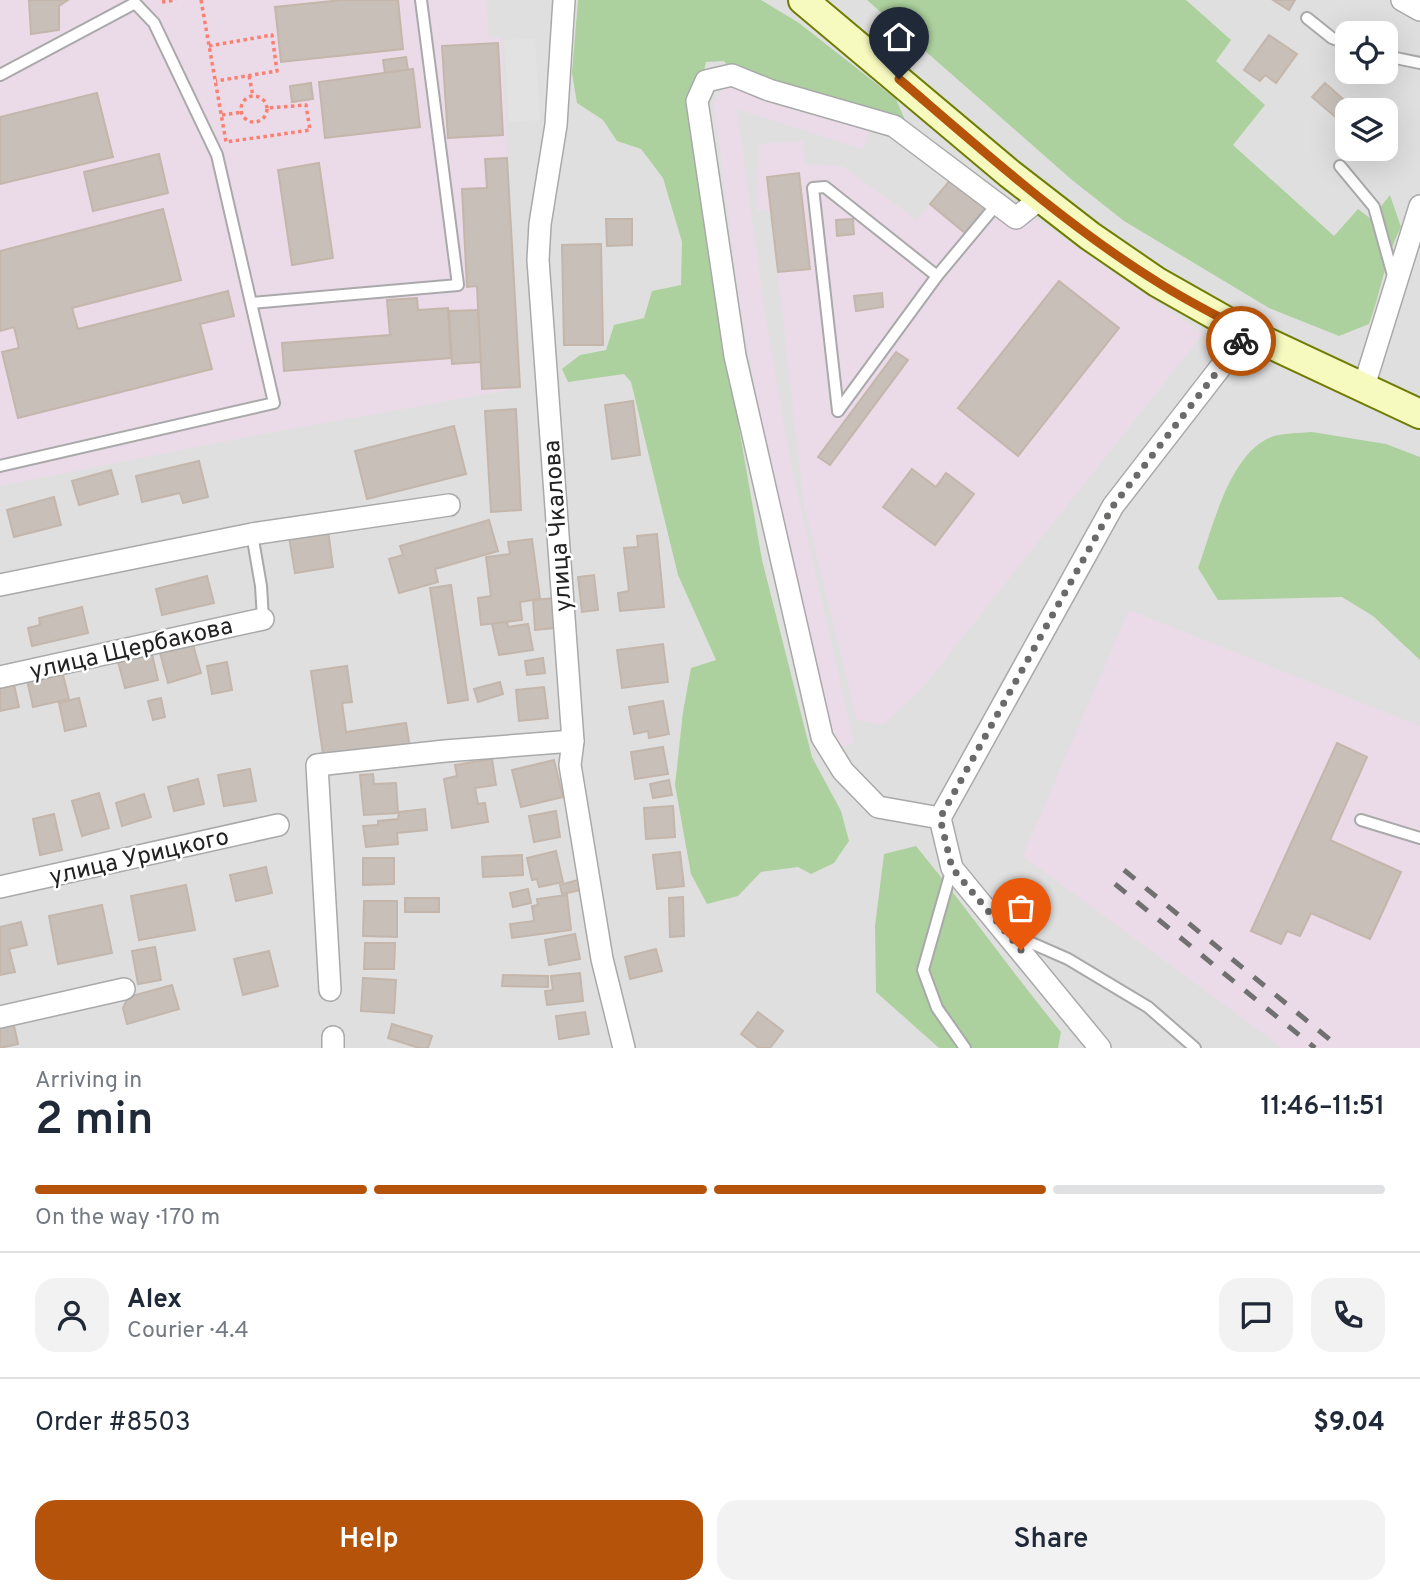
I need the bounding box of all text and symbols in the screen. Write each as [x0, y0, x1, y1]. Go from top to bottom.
pin [869, 7, 929, 79]
icon: home [880, 18, 918, 56]
map controls [1335, 21, 1398, 161]
button: locate [1335, 21, 1398, 84]
button: layers [1335, 98, 1398, 161]
courier [1206, 306, 1276, 376]
icon: bike [1222, 322, 1260, 360]
street label: улица Чкалова [538, 439, 580, 613]
street label: улица Щербакова [27, 612, 236, 688]
street label: улица Урицкого [47, 823, 232, 893]
pin [991, 878, 1051, 950]
icon: bag [1002, 889, 1040, 927]
text: Arriving in [35, 1067, 142, 1096]
text: 11:46–11:51 [1260, 1091, 1385, 1124]
text: 2 min [35, 1092, 154, 1151]
text: On the way · 170 m [35, 1204, 220, 1233]
button: person [35, 1278, 109, 1352]
button: chat [1219, 1278, 1293, 1352]
button: phone [1311, 1278, 1385, 1352]
text: Alex [127, 1284, 182, 1317]
text: Courier · 4.4 [127, 1317, 249, 1346]
text: Order #8503 [35, 1407, 191, 1440]
text: $9.04 [1313, 1407, 1385, 1440]
button: Help [35, 1500, 703, 1580]
button: Share [717, 1500, 1385, 1580]

